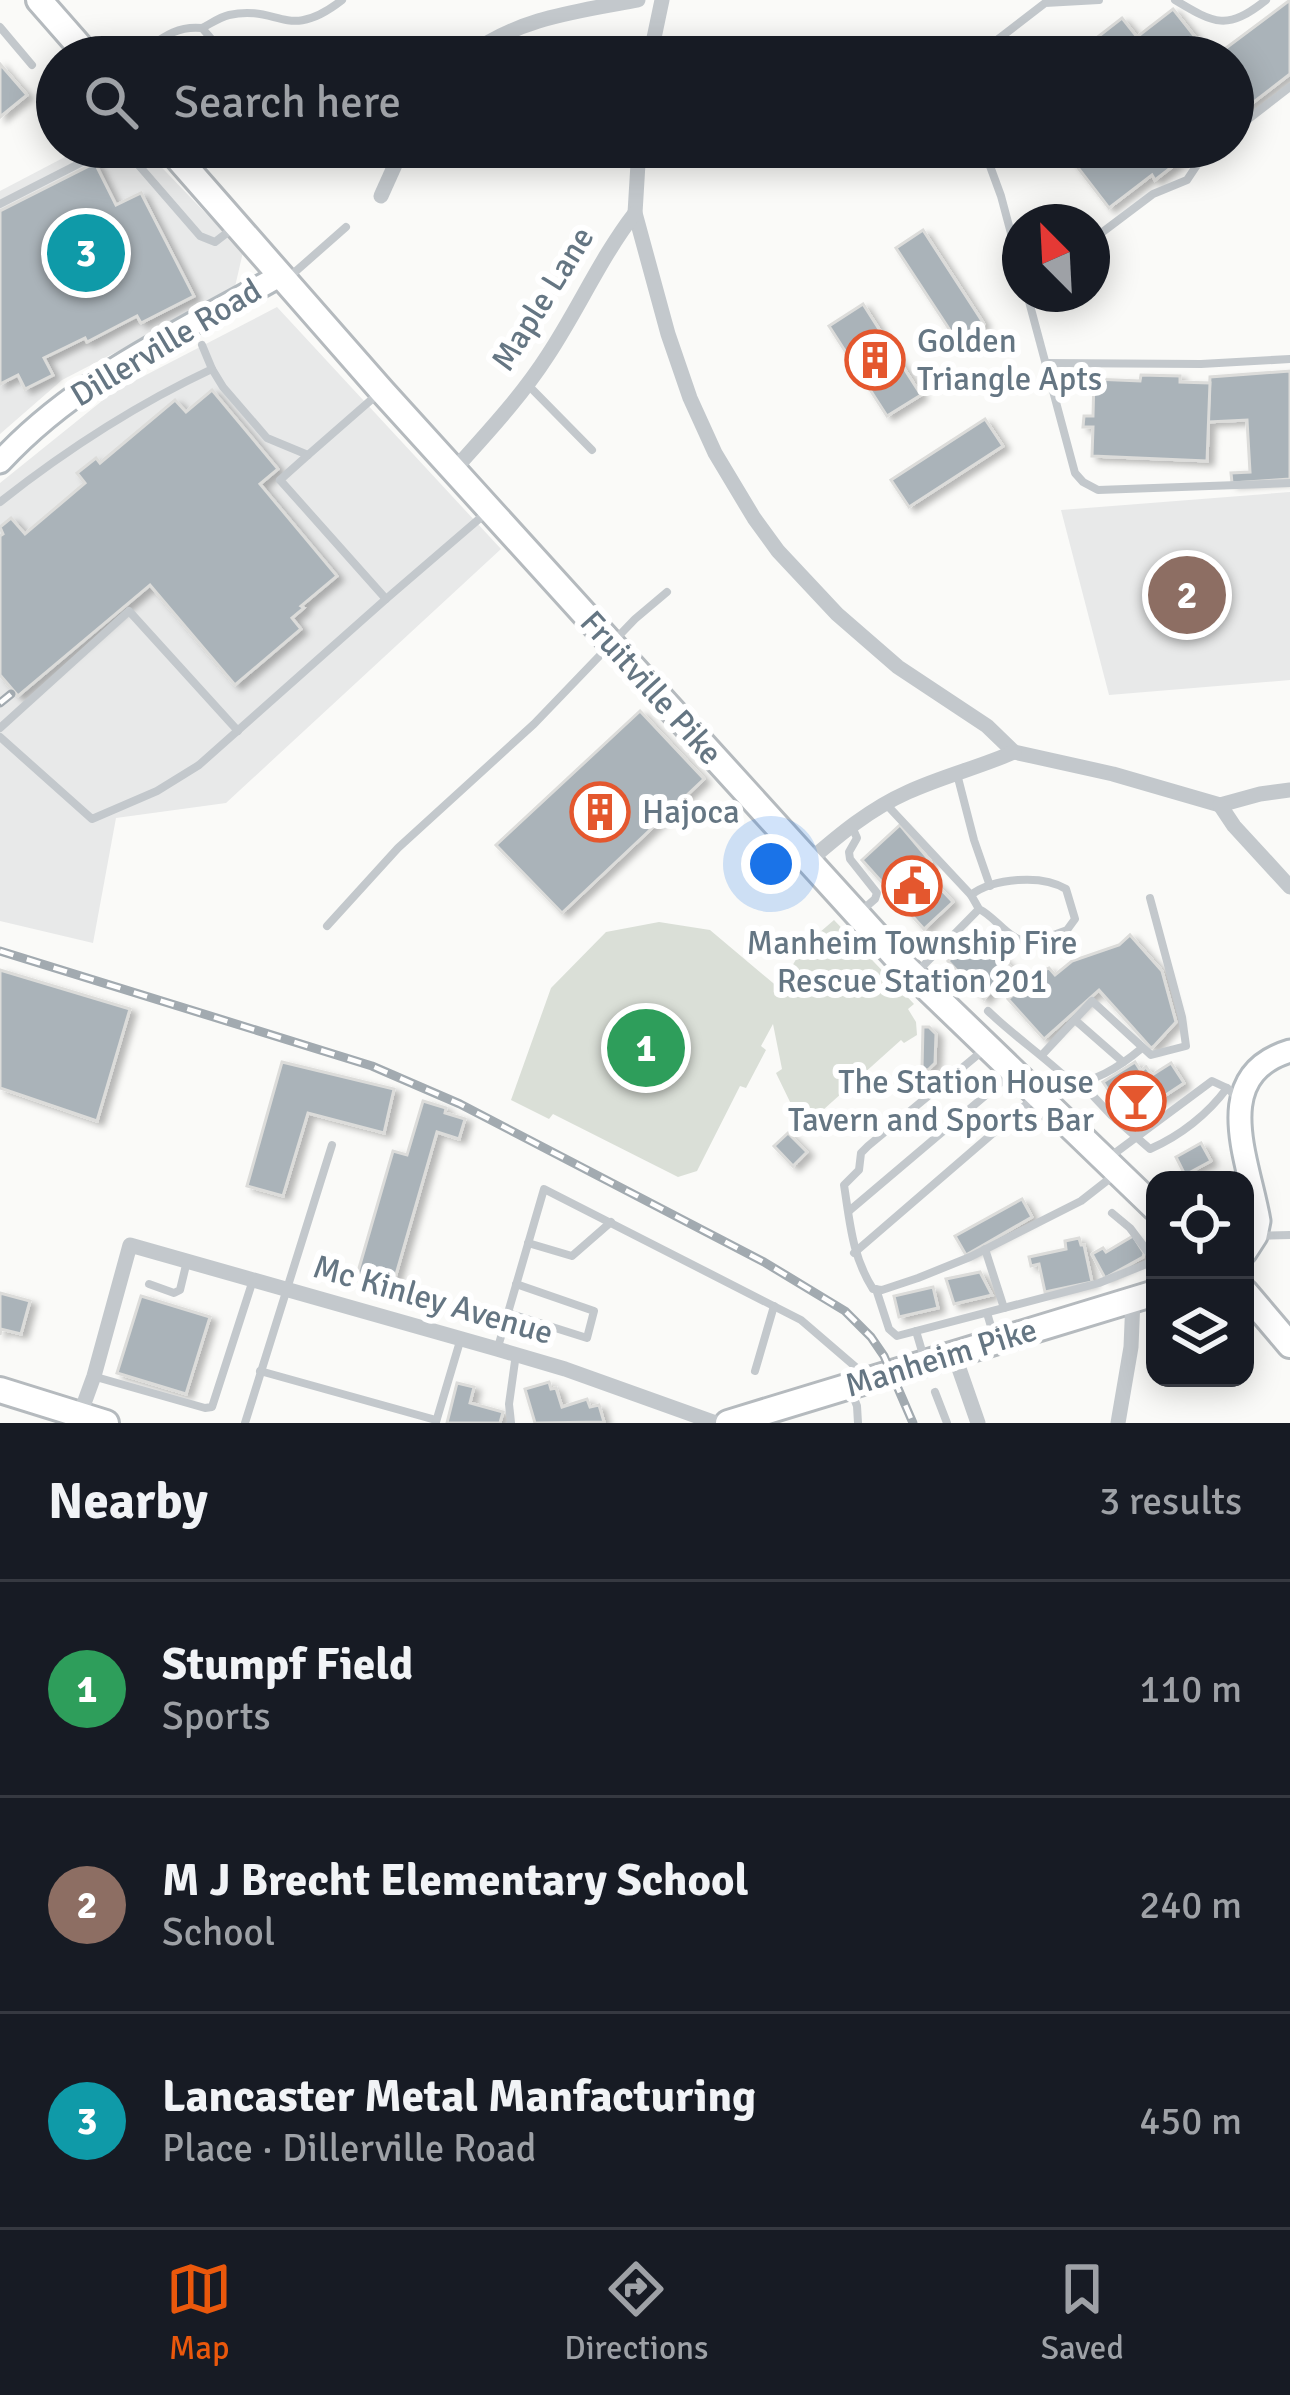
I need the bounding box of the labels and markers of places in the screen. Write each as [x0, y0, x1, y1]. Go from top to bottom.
pin: 3 [47, 208, 125, 298]
place label: Golden Triangle Apts [917, 321, 1102, 400]
building icon: Golden Triangle Apts [844, 329, 906, 391]
pin: 2 [1148, 550, 1226, 640]
building icon: Hajoca [569, 781, 631, 843]
place label: Hajoca [642, 792, 740, 833]
public building icon: Manheim Township Fire Rescue Station 201 [881, 855, 943, 917]
place label: Manheim Township Fire Rescue Station 201 [747, 923, 1077, 1002]
pin: 1 [607, 1003, 685, 1093]
place label: The Station House Tavern and Sports Bar [788, 1062, 1094, 1141]
bar icon: The Station House Tavern and Sports Bar [1105, 1070, 1167, 1132]

